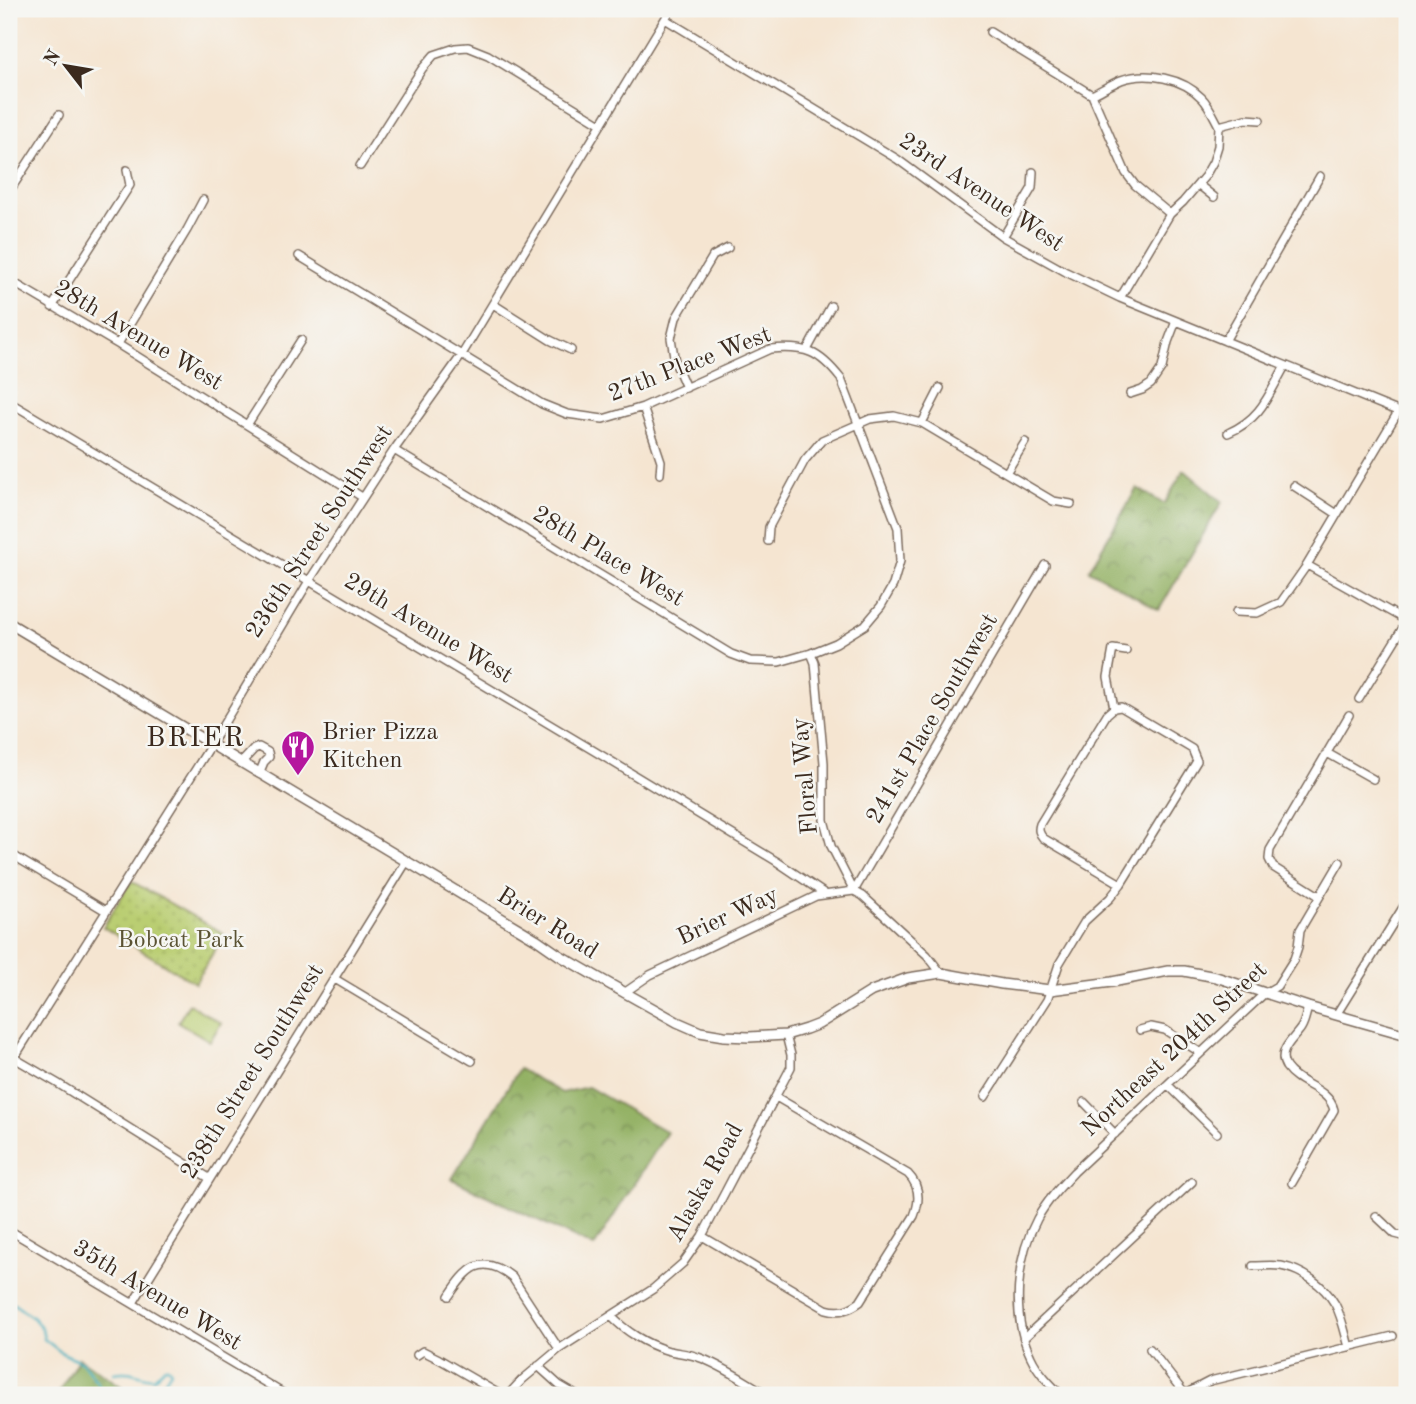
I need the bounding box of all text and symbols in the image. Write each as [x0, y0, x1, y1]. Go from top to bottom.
north arrow [32, 32, 102, 102]
text: N [42, 47, 66, 70]
street label: 23rd Avenue West [894, 129, 1068, 257]
street label: 28th Avenue West [49, 276, 227, 396]
street label: 27th Place West [605, 323, 775, 407]
street label: 236th Street Southwest [242, 421, 398, 643]
street label: 28th Place West [528, 502, 688, 612]
street label: 29th Avenue West [339, 569, 517, 689]
street label: 241st Place Southwest [863, 610, 1003, 828]
street label: Floral Way [789, 716, 823, 836]
place label: Brier Pizza Kitchen [322, 721, 438, 773]
district label: BRIER [146, 725, 246, 753]
restaurant icon: Brier Pizza Kitchen [279, 728, 317, 777]
street label: Brier Way [674, 883, 782, 951]
street label: Brier Road [492, 884, 602, 964]
park label: Bobcat Park [117, 929, 245, 953]
street label: Northeast 204th Street [1078, 958, 1272, 1142]
street label: 238th Street Southwest [177, 960, 329, 1184]
street label: Alaska Road [664, 1120, 748, 1246]
street label: 35th Avenue West [68, 1236, 246, 1356]

